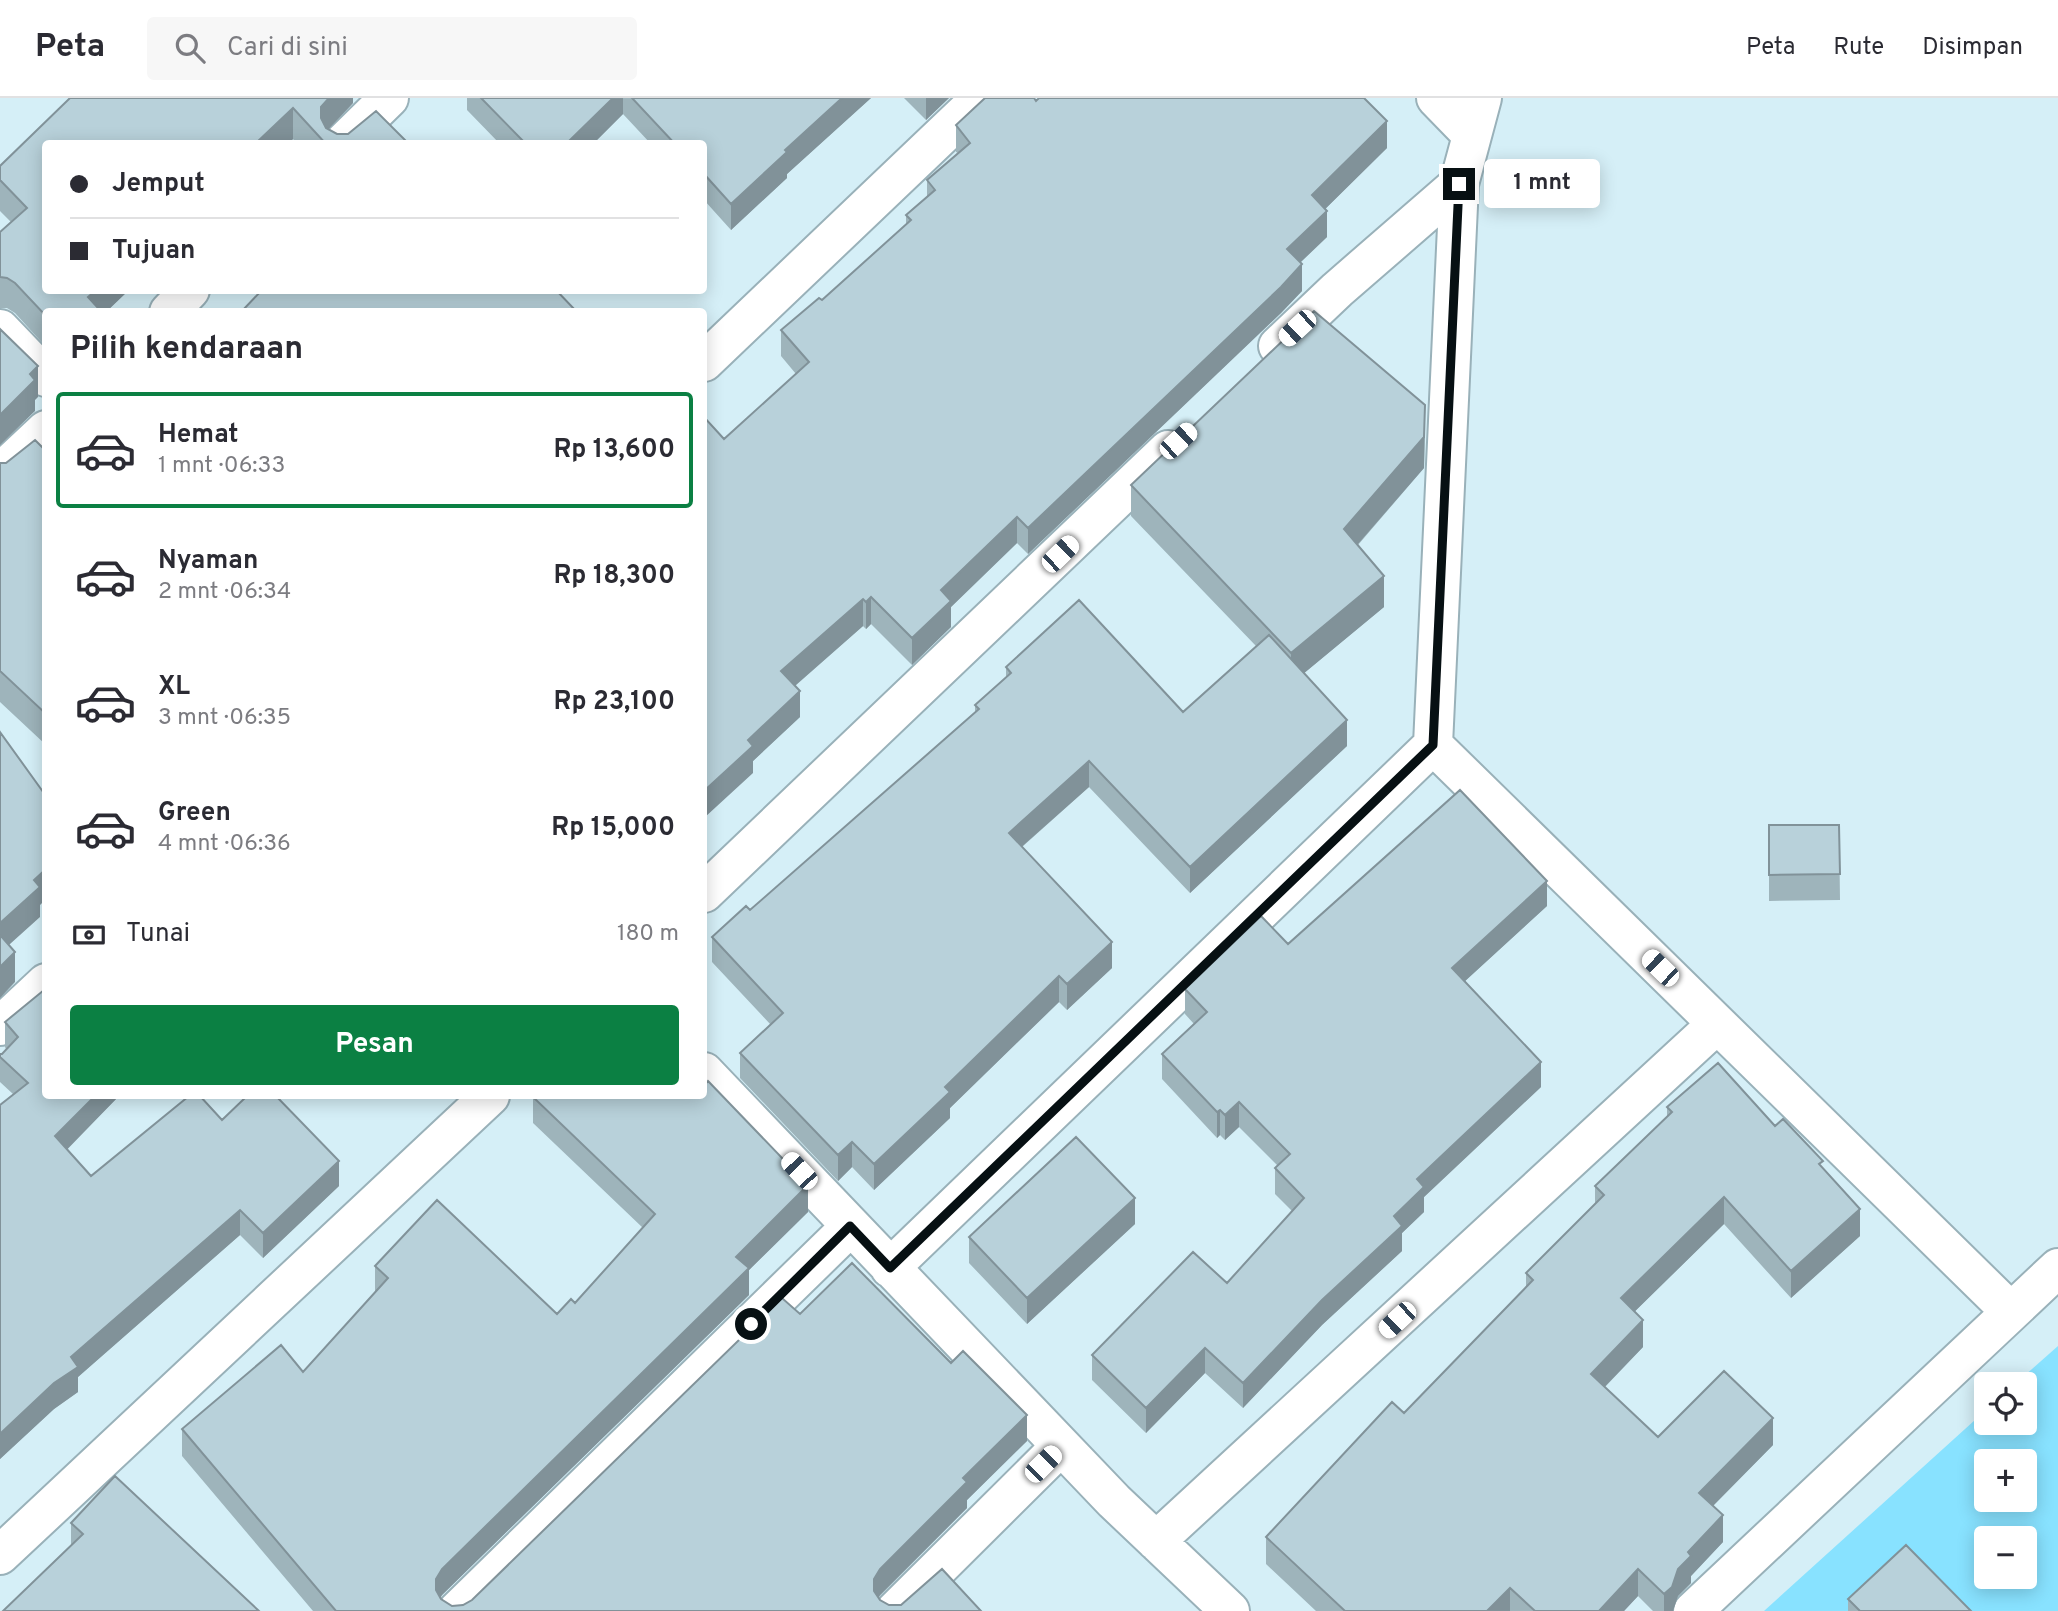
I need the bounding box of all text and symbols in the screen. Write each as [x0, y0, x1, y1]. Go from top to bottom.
search box [147, 17, 637, 80]
text: Peta [35, 27, 105, 69]
icon: search [171, 29, 209, 67]
text: Cari di sini [227, 32, 348, 65]
text: Peta [1746, 33, 1795, 63]
text: Rute [1833, 33, 1884, 63]
text: Disimpan [1922, 33, 2023, 63]
callout: 1 mnt [1484, 160, 1599, 208]
text: Jemput [112, 168, 205, 201]
route end [1443, 168, 1475, 200]
text: 1 mnt [1513, 169, 1571, 198]
text: Tujuan [112, 235, 196, 268]
car [1275, 306, 1320, 350]
text: Pilih kendaraan [70, 330, 303, 370]
icon: car [74, 419, 137, 482]
text: Hemat [158, 419, 238, 452]
car [1156, 419, 1201, 463]
text: Rp 13,600 [553, 434, 675, 467]
text: 1 mnt · 06:33 [158, 452, 285, 481]
car [1038, 532, 1083, 576]
icon: car [74, 545, 137, 608]
text: Nyaman [158, 545, 258, 578]
text: Rp 18,300 [553, 560, 675, 593]
text: 2 mnt · 06:34 [158, 578, 291, 607]
icon: car [74, 671, 137, 734]
text: XL [158, 671, 190, 704]
text: Rp 23,100 [553, 686, 675, 719]
text: 3 mnt · 06:35 [158, 704, 291, 733]
icon: car [74, 797, 137, 860]
text: Green [158, 797, 231, 830]
text: Rp 15,000 [551, 812, 675, 845]
text: 4 mnt · 06:36 [158, 830, 291, 859]
icon: cash [70, 916, 108, 954]
text: Tunai [126, 918, 190, 951]
text: 180 m [617, 920, 679, 949]
car [1638, 946, 1683, 990]
button: Pesan [70, 1005, 679, 1085]
car [777, 1148, 822, 1194]
car [1375, 1298, 1420, 1342]
route start [735, 1308, 767, 1340]
map controls [1974, 1372, 2037, 1589]
button: locate [1974, 1372, 2037, 1435]
car [1021, 1442, 1066, 1486]
button: + [1974, 1449, 2037, 1512]
button: − [1974, 1526, 2037, 1589]

